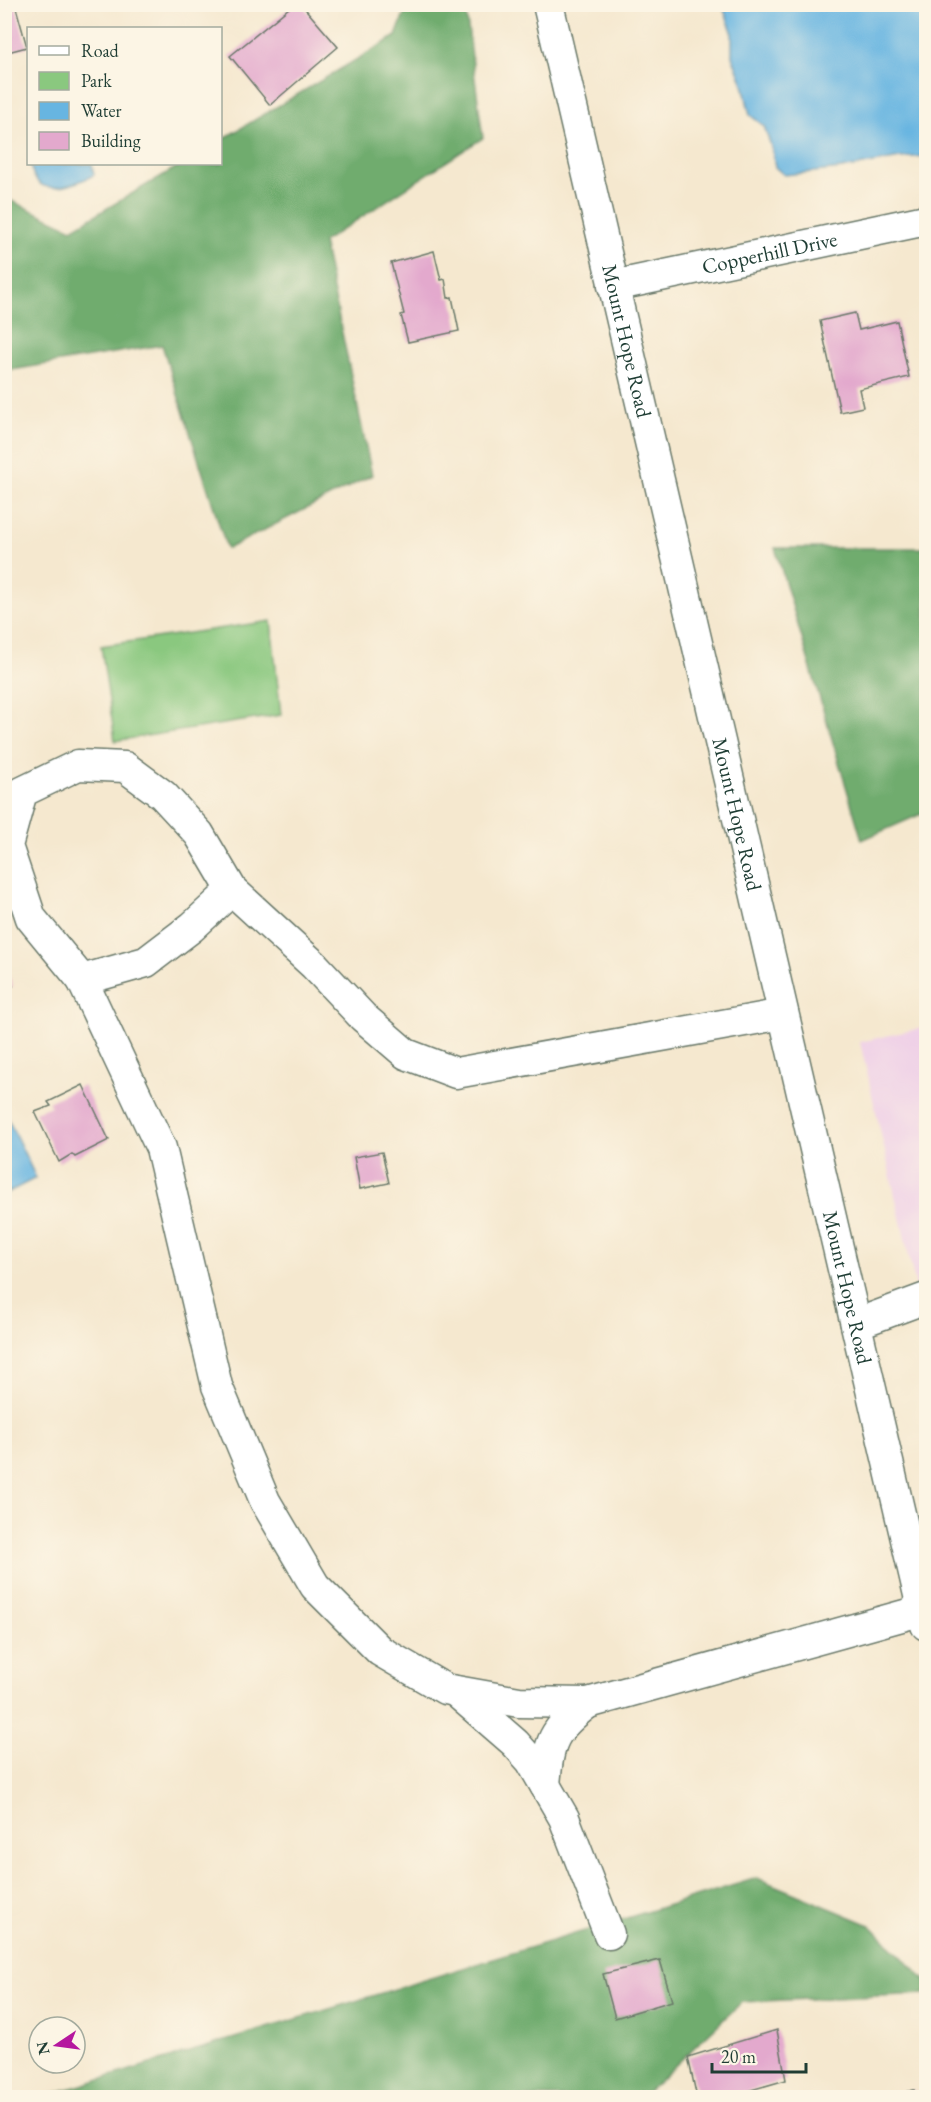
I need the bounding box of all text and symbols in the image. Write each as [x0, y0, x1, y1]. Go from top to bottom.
legend [27, 27, 222, 165]
text: Road [81, 39, 120, 62]
text: Park [81, 69, 112, 92]
text: Water [81, 99, 122, 122]
text: Building [81, 129, 141, 152]
street label: Copperhill Drive [699, 225, 840, 280]
street label: Mount Hope Road [596, 262, 658, 421]
street label: Mount Hope Road [706, 735, 768, 894]
street label: Mount Hope Road [817, 1208, 879, 1367]
north arrow [27, 2015, 87, 2075]
scale bar [712, 2036, 806, 2074]
text: N [31, 2040, 55, 2057]
text: 20 m [721, 2045, 756, 2068]

